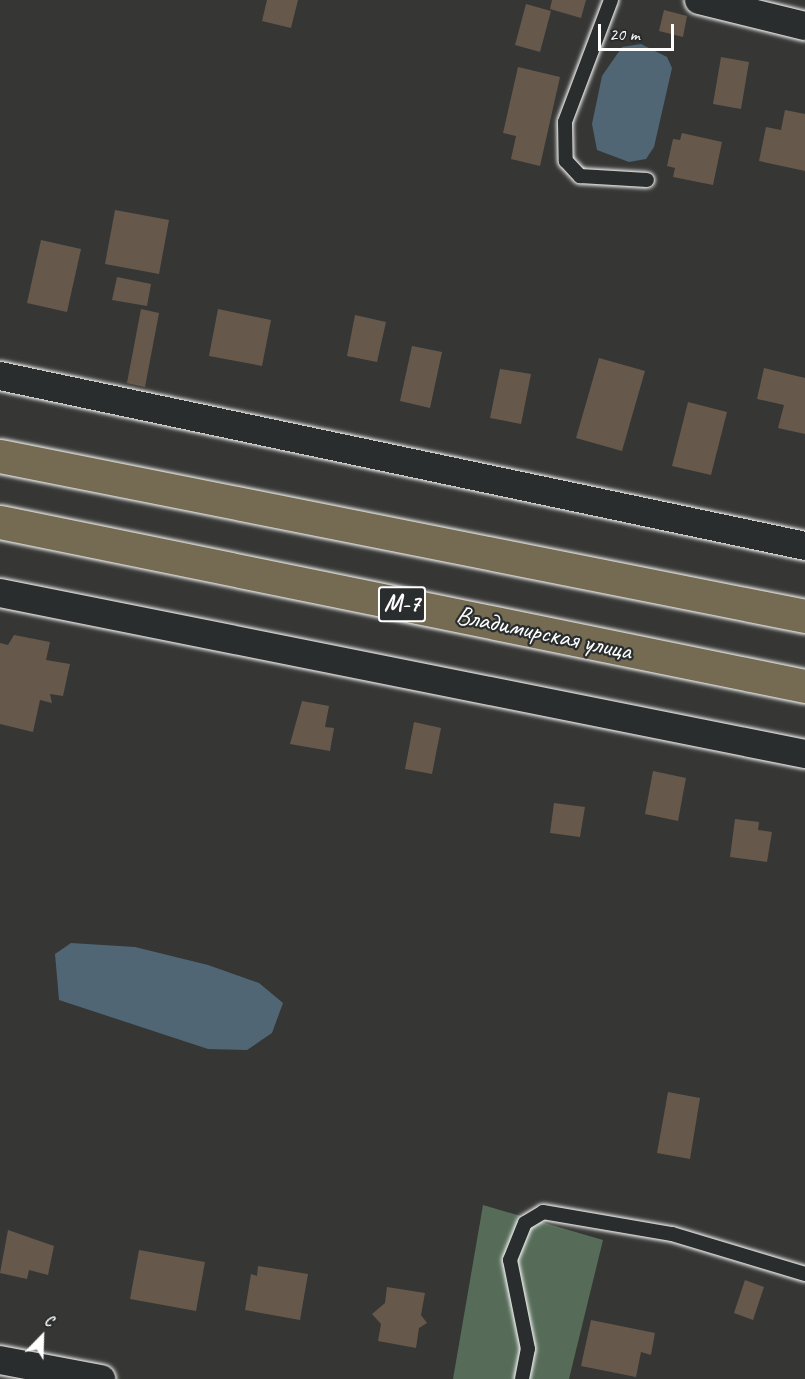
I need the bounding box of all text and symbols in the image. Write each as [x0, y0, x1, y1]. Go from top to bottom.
scale bar [601, 12, 678, 50]
text: 20 m [609, 23, 640, 45]
road number: М-7 [376, 583, 428, 625]
street label: Владимирская улица [452, 599, 636, 667]
north arrow [12, 1307, 72, 1367]
text: С [42, 1310, 57, 1331]

